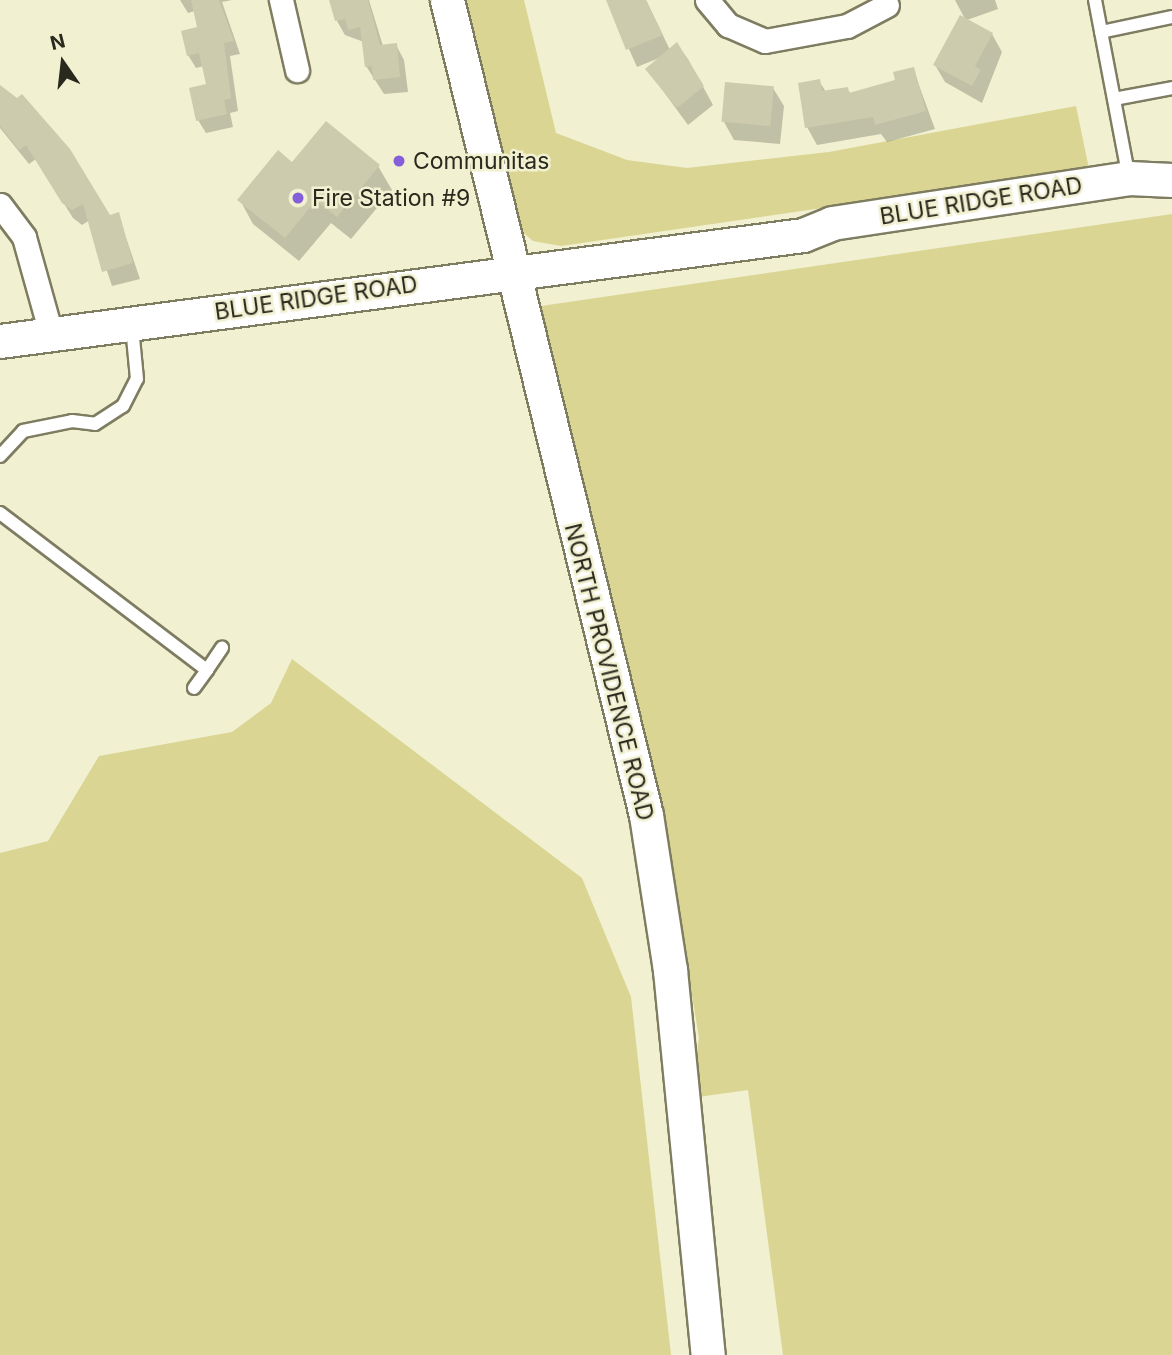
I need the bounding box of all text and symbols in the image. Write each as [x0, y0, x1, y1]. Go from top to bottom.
north arrow [28, 28, 98, 98]
text: N [48, 29, 68, 55]
place label: Communitas [413, 147, 549, 175]
marker: Communitas [391, 153, 407, 169]
street label: BLUE RIDGE ROAD [878, 171, 1084, 231]
place label: Fire Station #9 [312, 184, 470, 212]
marker: Fire Station #9 [290, 190, 306, 206]
street label: BLUE RIDGE ROAD [213, 270, 419, 326]
street label: NORTH PROVIDENCE ROAD [559, 521, 659, 823]

